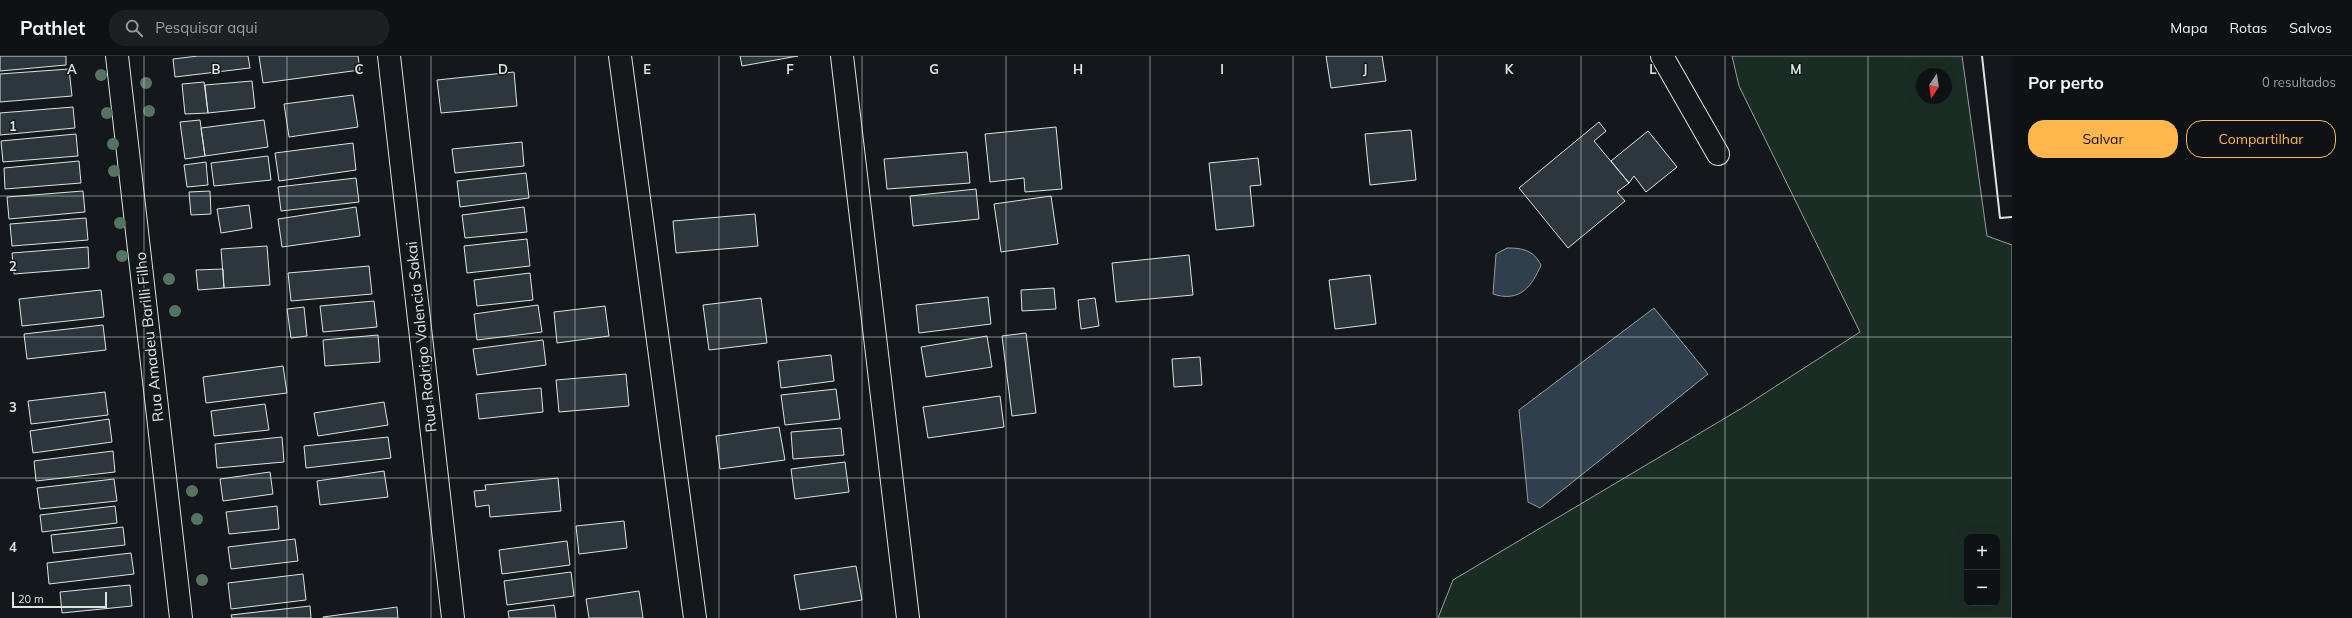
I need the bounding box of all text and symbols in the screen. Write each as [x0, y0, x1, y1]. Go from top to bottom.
search box [109, 10, 389, 46]
text: Pathlet [20, 16, 85, 40]
icon: search [123, 17, 145, 39]
text: Pesquisar aqui [155, 18, 257, 37]
text: Mapa [2170, 19, 2208, 37]
text: Rotas [2230, 19, 2267, 37]
text: Salvos [2289, 19, 2332, 37]
text: A [67, 61, 77, 77]
text: B [212, 61, 221, 77]
text: C [355, 61, 364, 77]
text: D [498, 61, 508, 77]
text: E [643, 61, 651, 77]
text: F [786, 61, 794, 77]
text: G [929, 61, 939, 77]
text: H [1073, 61, 1083, 77]
text: I [1220, 61, 1224, 77]
text: J [1363, 61, 1367, 77]
text: K [1505, 61, 1515, 77]
text: L [1649, 61, 1657, 77]
text: M [1790, 61, 1802, 77]
north arrow [1916, 68, 1952, 104]
text: Por perto [2028, 72, 2104, 93]
text: 0 resultados [2262, 74, 2336, 90]
text: 1 [9, 118, 17, 134]
button: Salvar [2028, 120, 2178, 158]
button: Compartilhar [2186, 120, 2336, 158]
street label: Rua Rodrigo Valencia Sakai [402, 241, 440, 433]
street label: Rua Amadeu Barilli Filho [131, 251, 167, 423]
text: 2 [9, 258, 17, 274]
text: 3 [9, 399, 17, 415]
map controls [1964, 534, 2000, 606]
button: + [1964, 534, 2000, 570]
text: 4 [9, 539, 17, 555]
button: − [1964, 570, 2000, 606]
scale bar [12, 590, 107, 609]
text: 20 m [18, 592, 44, 606]

